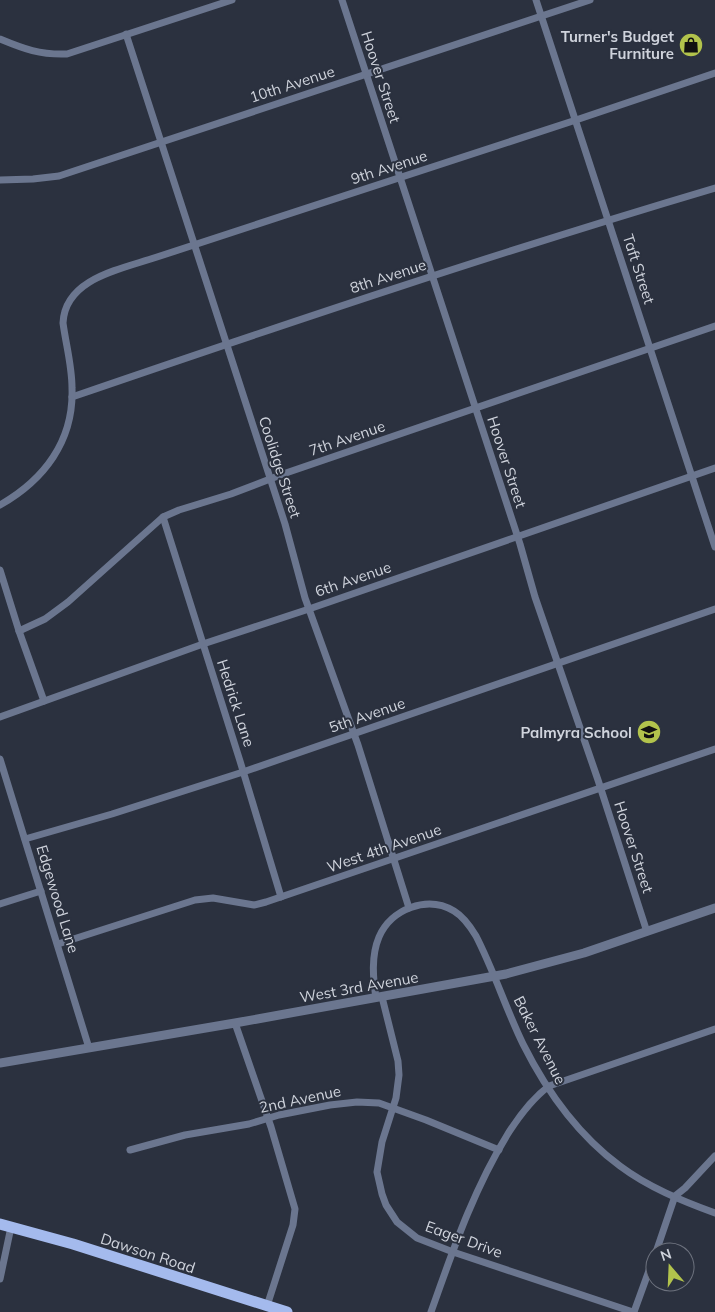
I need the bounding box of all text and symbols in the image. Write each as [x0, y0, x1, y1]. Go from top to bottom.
place label: Turner's Budget Furniture [561, 27, 674, 63]
street label: Hoover Street [357, 29, 405, 125]
shop icon: Turner's Budget Furniture [678, 32, 704, 58]
street label: 10th Avenue [247, 61, 337, 107]
street label: 9th Avenue [348, 146, 430, 188]
street label: Taft Street [619, 232, 659, 306]
street label: 8th Avenue [347, 255, 429, 297]
street label: Coolidge Street [255, 414, 305, 520]
street label: Hoover Street [483, 414, 531, 510]
street label: 7th Avenue [306, 416, 388, 460]
street label: 6th Avenue [312, 557, 394, 601]
street label: Hedrick Lane [213, 657, 259, 749]
street label: 5th Avenue [326, 693, 408, 737]
school or university icon: Palmyra School [636, 719, 662, 745]
place label: Palmyra School [520, 723, 632, 742]
street label: Hoover Street [610, 799, 658, 895]
street label: West 4th Avenue [324, 820, 444, 876]
street label: Edgewood Lane [33, 843, 83, 955]
street label: West 3rd Avenue [298, 967, 420, 1007]
street label: Baker Avenue [510, 993, 570, 1087]
street label: 2nd Avenue [257, 1081, 343, 1117]
street label: Eager Drive [423, 1216, 505, 1262]
street label: Dawson Road [98, 1229, 198, 1277]
north arrow [645, 1242, 695, 1292]
text: N [658, 1244, 674, 1265]

